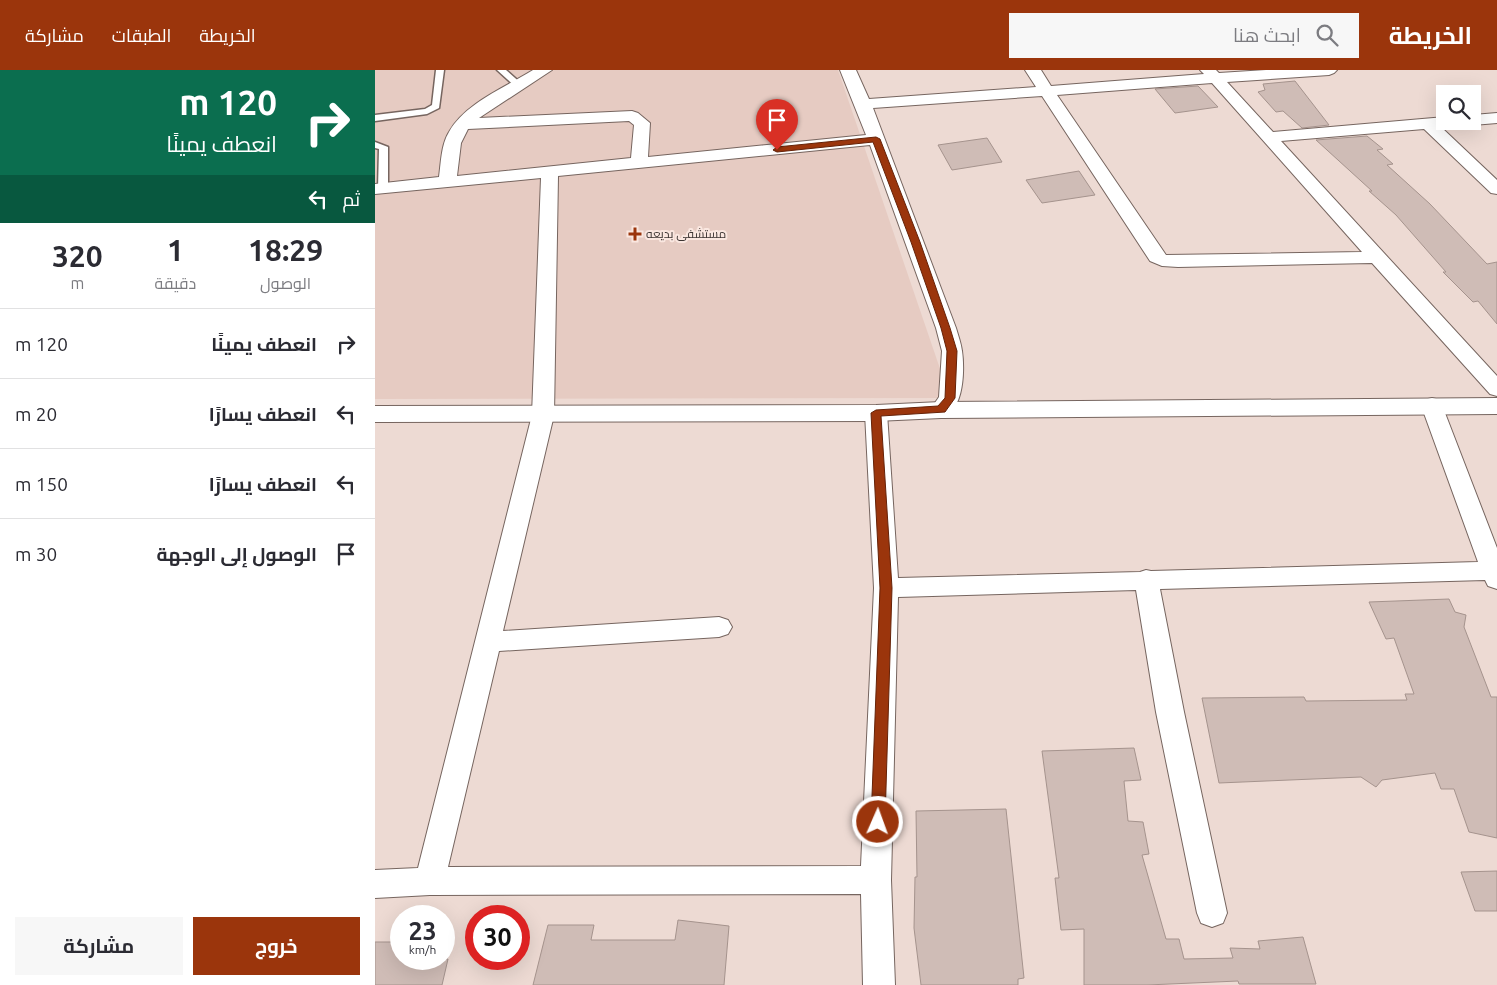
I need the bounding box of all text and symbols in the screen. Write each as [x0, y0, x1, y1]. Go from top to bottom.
search box [1009, 13, 1359, 58]
icon: search [1313, 21, 1341, 49]
text: الخريطة [1389, 22, 1472, 49]
text: ابحث هنا [1233, 24, 1301, 46]
text: مشاركة [25, 25, 84, 45]
text: الطبقات [112, 25, 171, 45]
text: الخريطة [199, 25, 256, 45]
text: 120 m [179, 82, 277, 122]
map controls [1436, 85, 1481, 130]
button: search [1436, 85, 1481, 130]
icon: right [295, 90, 360, 155]
pin [756, 99, 798, 150]
icon: arrive [763, 106, 791, 134]
text: انعطف يمينًا [166, 131, 277, 156]
icon: left [304, 185, 332, 213]
text: ثم [342, 188, 360, 210]
marker: مستشفى بديعه [628, 227, 642, 241]
place label: مستشفى بديعه [646, 227, 726, 241]
text: 1 [167, 233, 184, 267]
text: 18:29 [248, 233, 323, 267]
text: 320 [52, 239, 103, 273]
text: m [70, 274, 84, 292]
text: دقيقة [155, 274, 196, 292]
text: الوصول [260, 274, 311, 292]
icon: right [332, 330, 360, 358]
text: 120 m [15, 333, 68, 355]
text: انعطف يمينًا [211, 333, 317, 355]
icon: left [332, 400, 360, 428]
text: 20 m [15, 403, 57, 425]
text: انعطف يسارًا [209, 403, 317, 425]
icon: left [332, 470, 360, 498]
text: 150 m [15, 473, 68, 495]
text: انعطف يسارًا [209, 473, 317, 495]
icon: arrive [332, 540, 360, 568]
text: 30 m [15, 543, 57, 565]
text: الوصول إلى الوجهة [157, 543, 317, 565]
position arrow [851, 795, 903, 847]
speed limit sign: 30 [465, 905, 530, 970]
button: مشاركة [15, 917, 183, 975]
button: خروج [193, 917, 360, 975]
text: 23 [408, 917, 437, 945]
text: km/h [409, 943, 436, 956]

